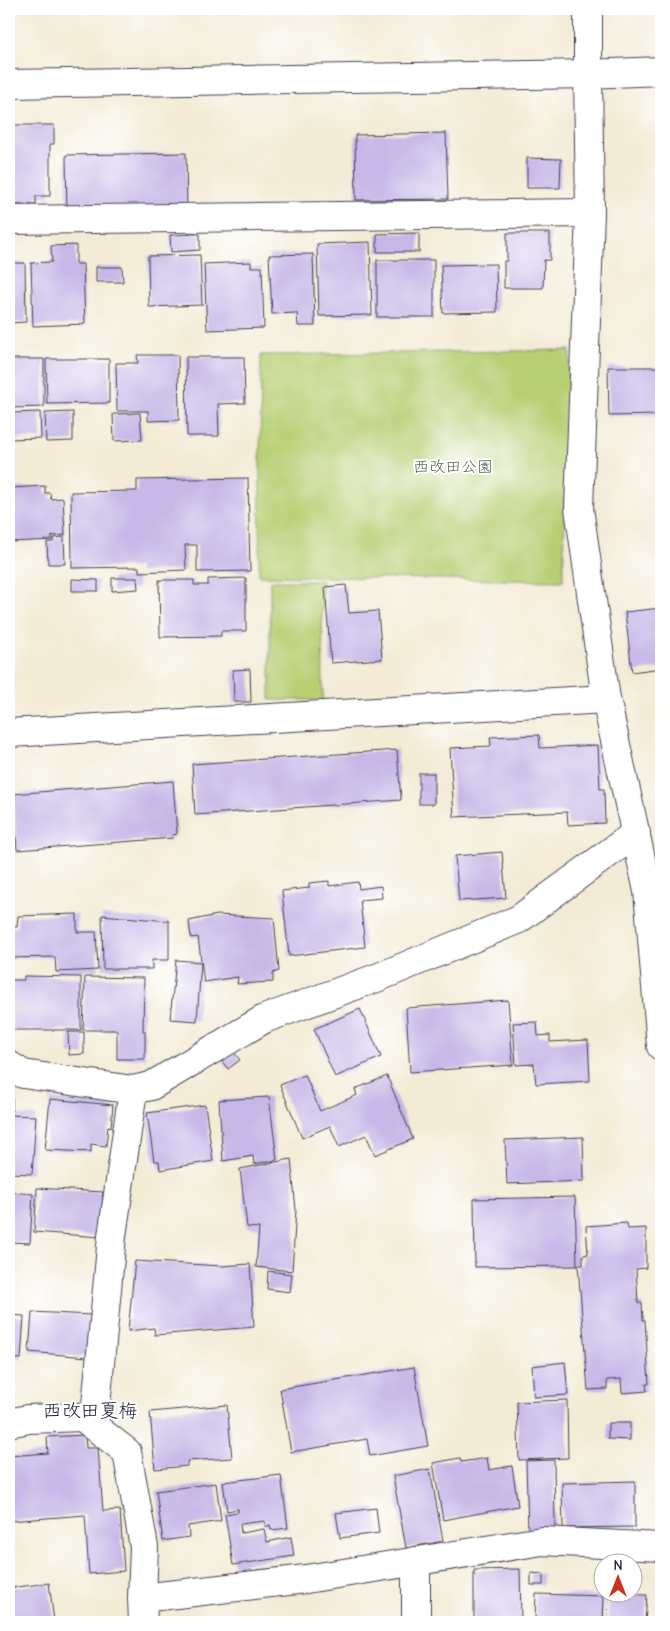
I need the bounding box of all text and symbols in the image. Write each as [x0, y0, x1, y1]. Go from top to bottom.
park label: 西改田公園 [413, 458, 493, 476]
district label: 西改田夏梅 [42, 1400, 138, 1422]
north arrow [592, 1554, 642, 1604]
text: N [613, 1557, 623, 1574]

